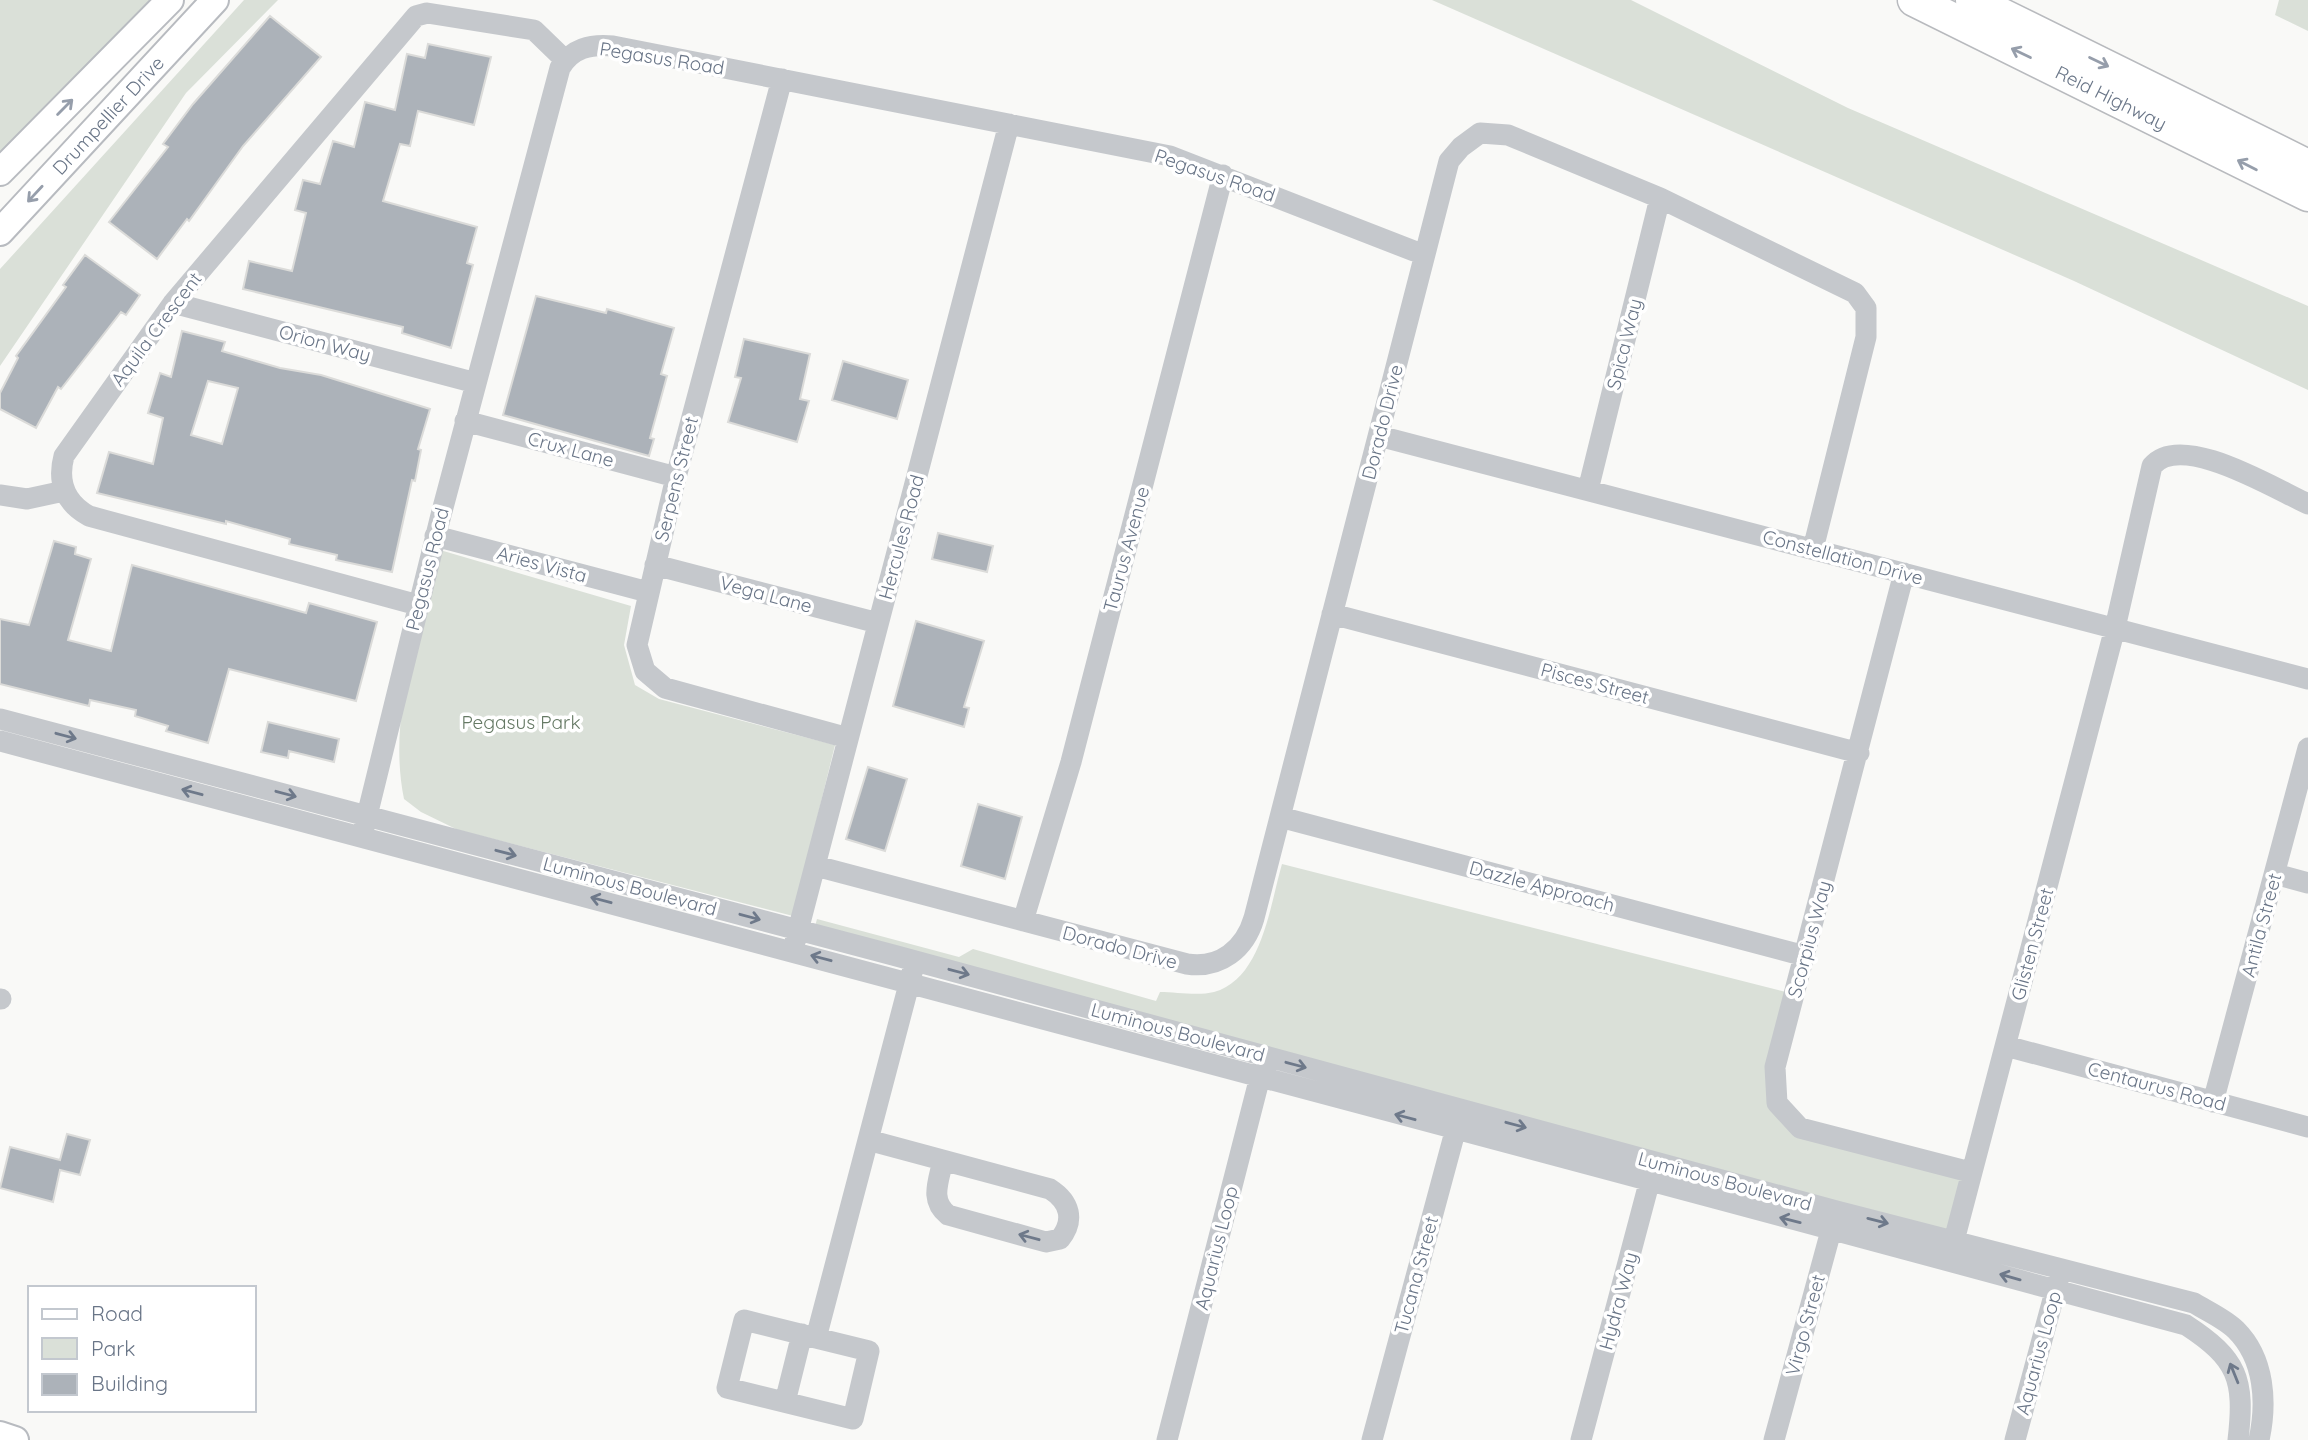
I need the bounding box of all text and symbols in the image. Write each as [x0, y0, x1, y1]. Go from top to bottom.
street label: Pegasus Road [598, 36, 726, 80]
one-way arrow [2011, 45, 2032, 59]
street label: Drumpellier Drive [47, 51, 169, 180]
one-way arrow [2088, 56, 2109, 70]
street label: Reid Highway [2052, 60, 2171, 135]
one-way arrow [57, 98, 74, 115]
street label: Pegasus Road [1152, 143, 1278, 207]
one-way arrow [2237, 157, 2258, 171]
one-way arrow [27, 185, 44, 202]
street label: Aquila Crescent [105, 267, 207, 391]
street label: Spica Way [1601, 296, 1647, 392]
street label: Orion Way [276, 319, 374, 367]
street label: Dorado Drive [1356, 362, 1408, 482]
street label: Serpens Street [649, 414, 703, 544]
street label: Crux Lane [525, 426, 617, 472]
street label: Hercules Road [873, 472, 929, 602]
street label: Taurus Avenue [1098, 484, 1154, 614]
street label: Pegasus Road [400, 505, 454, 633]
street label: Constellation Drive [1760, 524, 1926, 590]
street label: Aries Vista [494, 540, 590, 588]
street label: Vega Lane [717, 570, 815, 618]
street label: Pisces Street [1538, 657, 1652, 709]
park label: Pegasus Park [461, 710, 581, 734]
one-way arrow [55, 731, 77, 744]
one-way arrow [181, 785, 204, 798]
one-way arrow [275, 789, 297, 802]
one-way arrow [495, 847, 517, 860]
street label: Luminous Boulevard [540, 851, 720, 921]
street label: Dazzle Approach [1467, 855, 1617, 917]
street label: Antila Street [2236, 870, 2286, 980]
street label: Scorpius Way [1782, 878, 1836, 1000]
street label: Glisten Street [2005, 885, 2059, 1003]
one-way arrow [590, 893, 613, 906]
one-way arrow [738, 911, 760, 924]
street label: Dorado Drive [1060, 920, 1180, 974]
one-way arrow [810, 951, 833, 964]
one-way arrow [947, 967, 969, 980]
street label: Luminous Boulevard [1088, 997, 1268, 1067]
street label: Centaurus Road [2085, 1056, 2229, 1116]
one-way arrow [1284, 1059, 1307, 1072]
one-way arrow [1394, 1109, 1416, 1122]
one-way arrow [1504, 1119, 1526, 1132]
street label: Luminous Boulevard [1635, 1146, 1815, 1216]
street label: Aquarius Loop [1189, 1183, 1243, 1313]
street label: Tucana Street [1389, 1213, 1443, 1337]
one-way arrow [1779, 1213, 1802, 1226]
one-way arrow [1866, 1215, 1889, 1228]
one-way arrow [1018, 1230, 1041, 1243]
street label: Hydra Way [1593, 1250, 1643, 1352]
one-way arrow [2000, 1270, 2022, 1283]
street label: Virgo Street [1780, 1272, 1830, 1378]
legend [28, 1286, 256, 1412]
street label: Aquarius Loop [2010, 1289, 2066, 1417]
text: Road [91, 1300, 143, 1326]
text: Park [91, 1335, 135, 1361]
one-way arrow [2227, 1363, 2240, 1385]
text: Building [91, 1370, 168, 1396]

